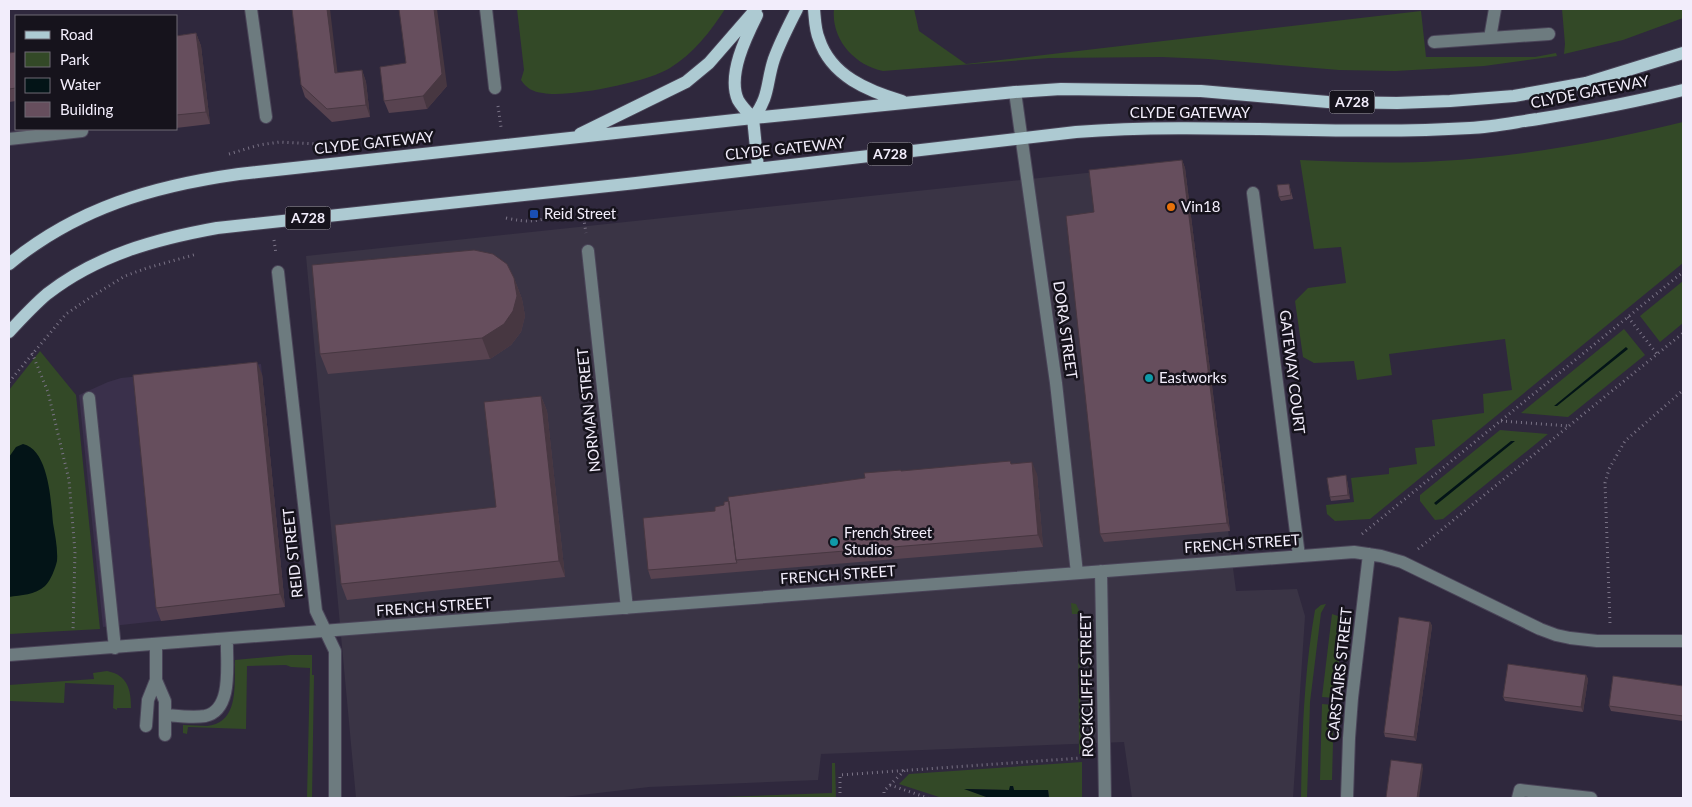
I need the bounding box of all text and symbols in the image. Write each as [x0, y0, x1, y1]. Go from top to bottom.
legend [15, 15, 178, 130]
text: Road [60, 25, 93, 43]
text: Park [60, 50, 90, 68]
street label: CLYDE GATEWAY [1529, 71, 1651, 111]
text: Water [60, 75, 101, 93]
road number: A728 [1330, 90, 1374, 114]
text: Building [60, 100, 113, 118]
street label: CLYDE GATEWAY [1130, 103, 1251, 121]
street label: CLYDE GATEWAY [313, 127, 435, 157]
street label: CLYDE GATEWAY [724, 133, 846, 163]
road number: A728 [868, 142, 912, 166]
place label: Vin18 [1181, 197, 1221, 215]
marker: Vin18 [1165, 201, 1177, 213]
place label: Reid Street [544, 204, 617, 222]
road number: A728 [286, 207, 330, 230]
marker: Reid Street [528, 208, 540, 220]
street label: DORA STREET [1050, 280, 1082, 380]
street label: GATEWAY COURT [1276, 309, 1310, 435]
street label: NORMAN STREET [573, 347, 603, 473]
place label: Eastworks [1159, 368, 1227, 386]
marker: Eastworks [1143, 372, 1155, 384]
street label: REID STREET [278, 507, 306, 599]
place label: French Street Studios [844, 523, 933, 558]
street label: FRENCH STREET [1183, 530, 1300, 556]
marker: French Street Studios [828, 536, 840, 548]
street label: FRENCH STREET [779, 561, 896, 587]
street label: FRENCH STREET [375, 593, 492, 619]
street label: CARSTAIRS STREET [1323, 606, 1355, 741]
street label: ROCKCLIFFE STREET [1076, 612, 1096, 757]

